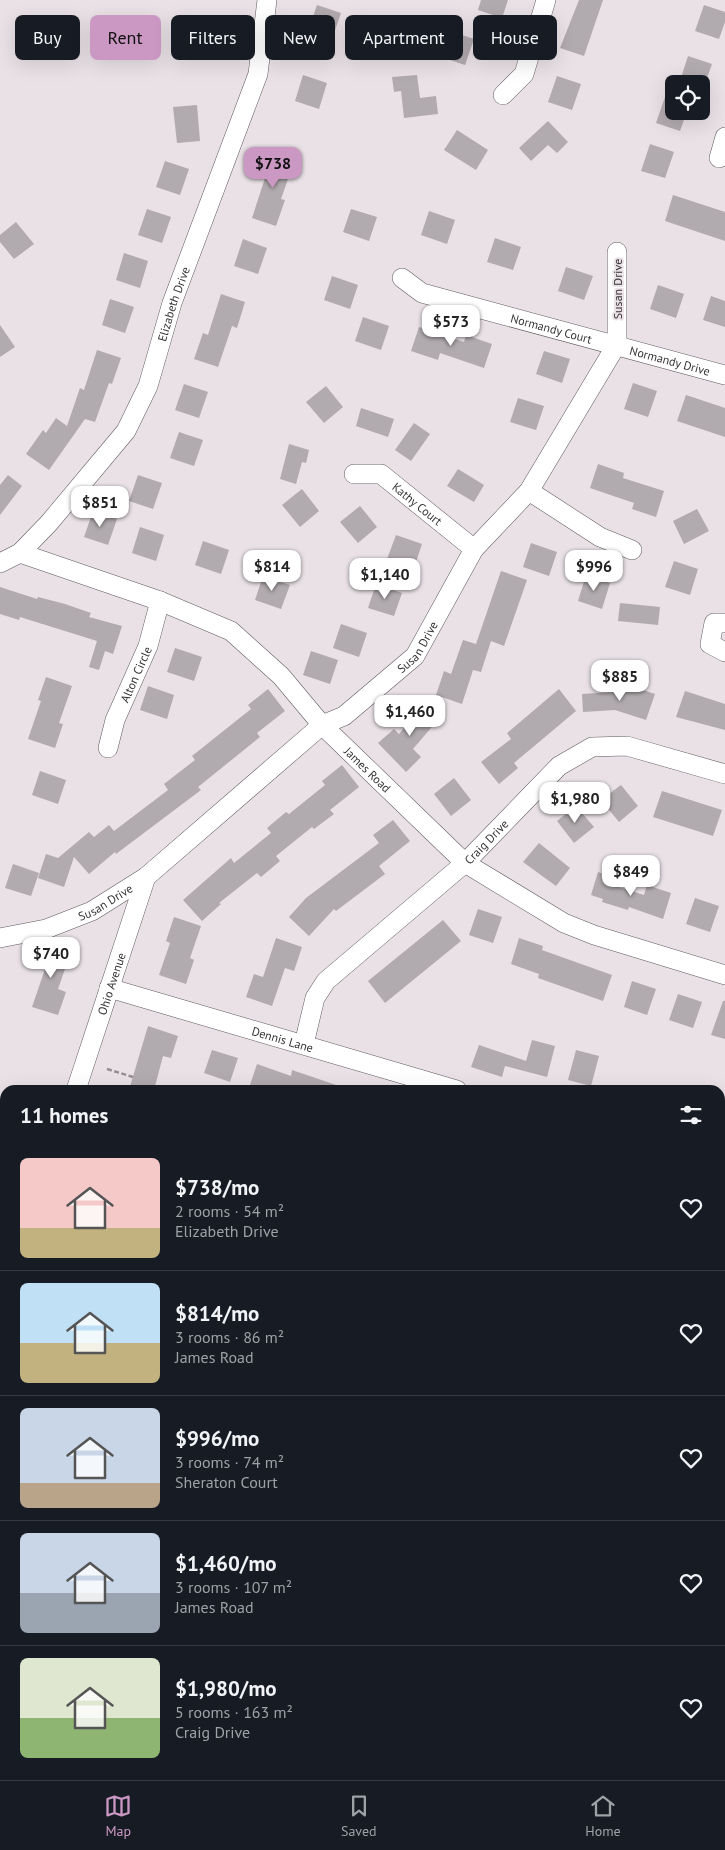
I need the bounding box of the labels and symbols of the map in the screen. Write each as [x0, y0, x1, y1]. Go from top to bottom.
pin: $738 [243, 146, 303, 189]
street label: Susan Drive [610, 259, 625, 319]
street label: Elizabeth Drive [154, 264, 193, 343]
pin: $573 [421, 304, 481, 347]
street label: Normandy Court [509, 310, 594, 346]
street label: Normandy Drive [628, 342, 712, 378]
street label: Kathy Court [390, 479, 446, 528]
pin: $851 [70, 486, 130, 528]
pin: $814 [242, 550, 302, 592]
pin: $996 [564, 550, 624, 592]
pin: $1,140 [344, 558, 426, 600]
street label: Susan Drive [394, 618, 440, 676]
street label: Alton Circle [116, 644, 154, 705]
pin: $885 [590, 660, 650, 702]
pin: $1,460 [369, 694, 451, 737]
street label: James Road [341, 743, 394, 795]
pin: $1,980 [534, 782, 616, 824]
street label: Craig Drive [461, 816, 511, 867]
pin: $849 [601, 854, 661, 897]
street label: Susan Drive [76, 880, 135, 923]
pin: $740 [21, 936, 81, 979]
street label: Ohio Avenue [94, 950, 128, 1017]
street label: Dennis Lane [250, 1023, 315, 1055]

